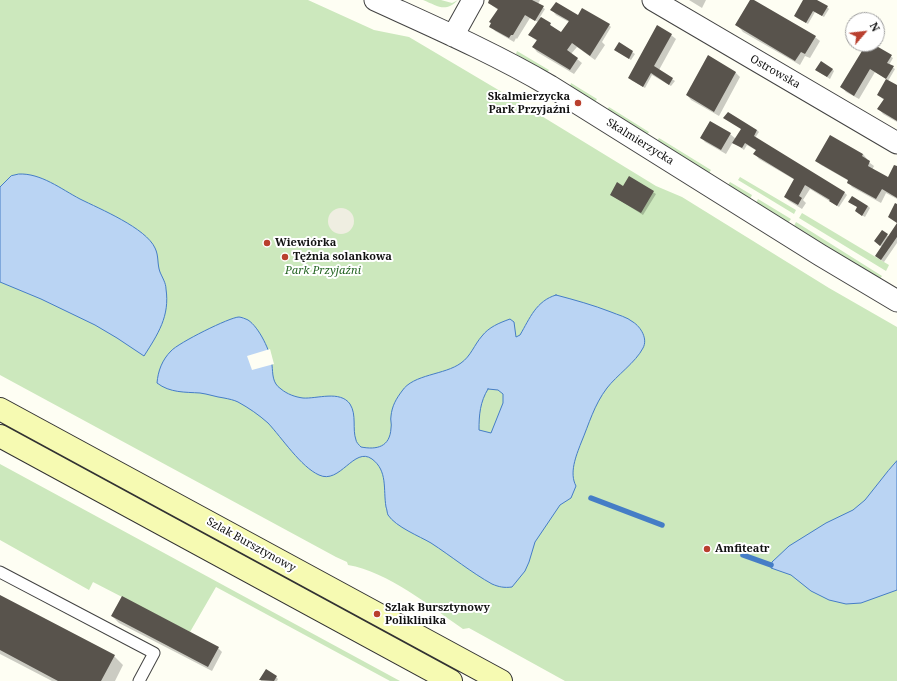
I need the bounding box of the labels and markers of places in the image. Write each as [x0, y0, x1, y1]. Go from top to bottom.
place label: Skalmierzycka Park Przyjaźni [488, 90, 570, 116]
marker: Skalmierzycka Park Przyjaźni [573, 98, 583, 108]
place label: Wiewiórka [275, 236, 336, 250]
marker: Wiewiórka [262, 238, 272, 248]
place label: Tężnia solankowa [293, 250, 392, 264]
marker: Tężnia solankowa [280, 252, 290, 262]
place label: Amfiteatr [715, 542, 770, 556]
marker: Amfiteatr [702, 544, 712, 554]
place label: Szlak Bursztynowy Poliklinika [385, 601, 490, 627]
marker: Szlak Bursztynowy Poliklinika [372, 609, 382, 619]

